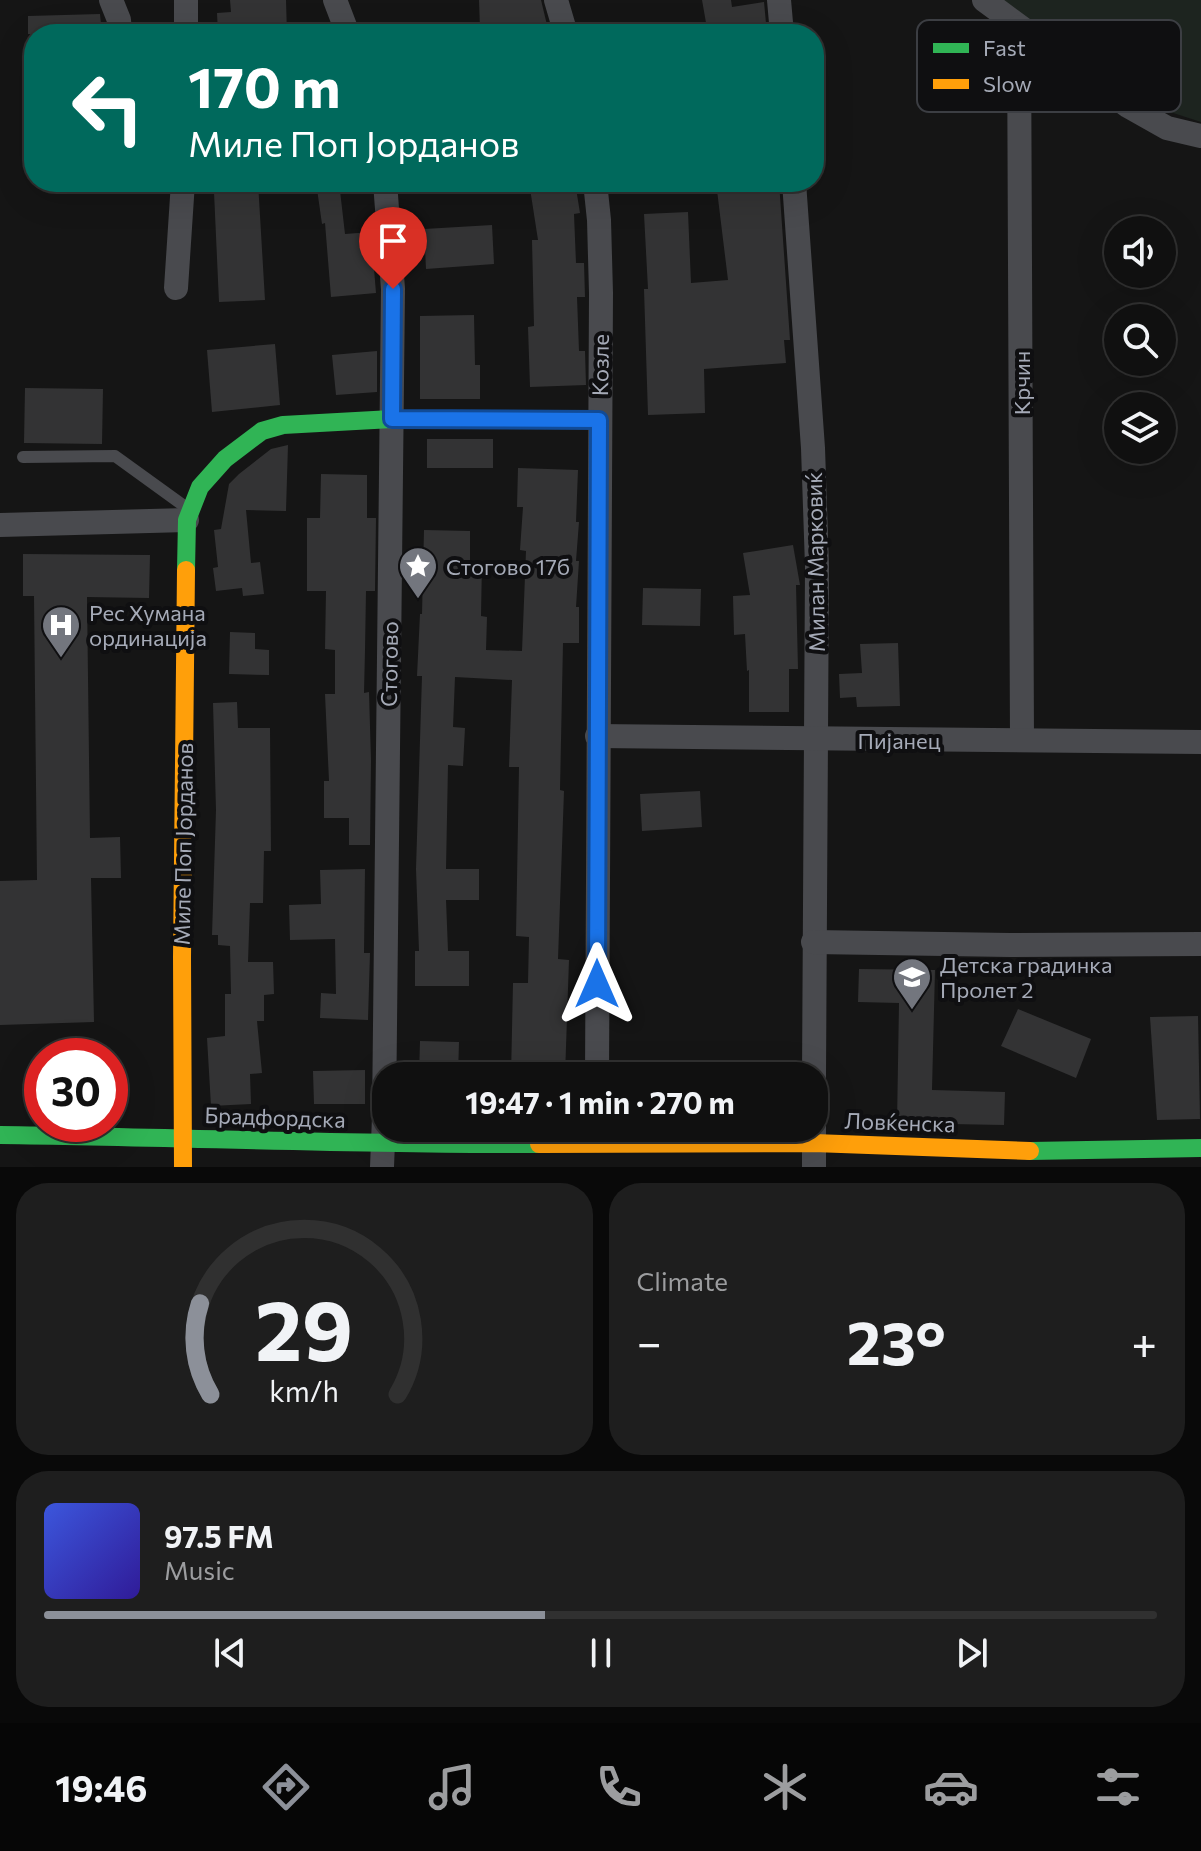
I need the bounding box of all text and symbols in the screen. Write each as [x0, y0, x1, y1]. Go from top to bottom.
legend [917, 20, 1181, 112]
text: Fast [983, 34, 1026, 61]
text: 170 m [188, 51, 341, 120]
icon: left [56, 56, 160, 160]
text: Slow [983, 70, 1032, 97]
text: Миле Поп Јорданов [188, 120, 519, 164]
pin [359, 207, 427, 289]
map controls [1104, 216, 1176, 464]
button: sound [1104, 216, 1176, 288]
icon: arrive [371, 219, 415, 263]
button: search [1104, 304, 1176, 376]
street label: Козле [586, 334, 614, 396]
street label: Крчин [1008, 351, 1035, 415]
button: layers [1104, 392, 1176, 464]
street label: Милан Марковиќ [800, 471, 830, 652]
place icon: Стогово 17б [397, 545, 439, 600]
place label: Стогово 17б [446, 553, 570, 580]
place label: Рес Хумана ординација [89, 599, 207, 651]
hospital icon: Рес Хумана ординација [40, 604, 82, 659]
street label: Стогово [375, 621, 403, 707]
street label: Пијанец [858, 727, 941, 754]
street label: Миле Поп Јорданов [168, 742, 198, 946]
position arrow [555, 942, 639, 1026]
place label: Детска градинка Пролет 2 [940, 951, 1112, 1003]
school or university icon: Детска градинка Пролет 2 [891, 956, 933, 1011]
speed limit sign: 30 [24, 1038, 128, 1142]
text: 19:47 · 1 min · 270 m [465, 1083, 735, 1120]
street label: Брадфордска [204, 1101, 346, 1133]
street label: Ловќенска [844, 1107, 956, 1137]
text: Climate [637, 1265, 728, 1296]
text: 29 [255, 1276, 353, 1378]
text: 23° [847, 1304, 946, 1377]
text: − [637, 1314, 662, 1368]
text: + [1131, 1314, 1157, 1368]
text: km/h [269, 1373, 339, 1408]
text: 97.5 FM [164, 1517, 274, 1554]
text: Music [164, 1554, 235, 1585]
icon: previous [208, 1631, 252, 1675]
icon: pause [579, 1631, 623, 1675]
icon: next [950, 1631, 994, 1675]
icon: directions [258, 1759, 314, 1815]
icon: music [424, 1759, 480, 1815]
icon: phone [591, 1759, 647, 1815]
icon: climate [757, 1759, 813, 1815]
icon: car [923, 1759, 979, 1815]
icon: filters [1090, 1759, 1146, 1815]
text: 19:46 [55, 1765, 148, 1809]

